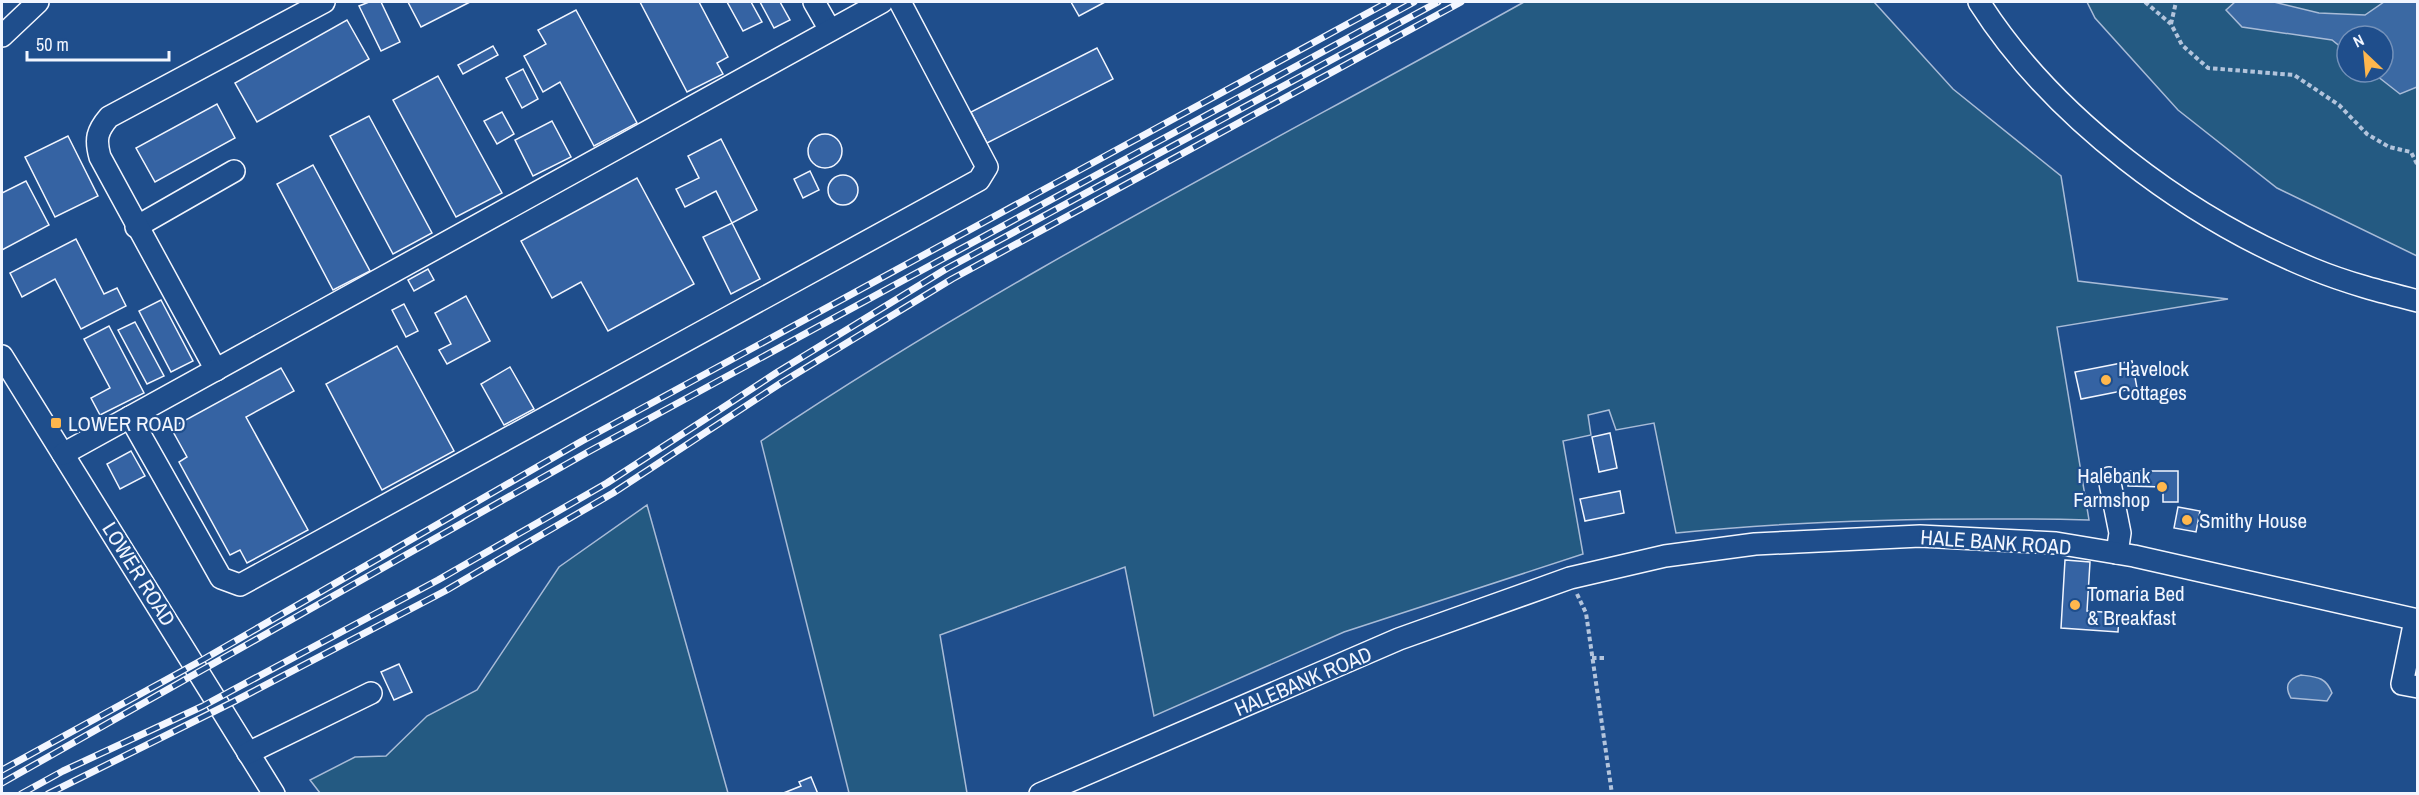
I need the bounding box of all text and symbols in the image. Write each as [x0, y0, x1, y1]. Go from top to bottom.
scale bar [27, 24, 170, 62]
north arrow [2335, 24, 2395, 84]
text: N [2349, 29, 2368, 52]
text: 50 m [36, 32, 69, 57]
place label: Havelock Cottages [2118, 354, 2189, 407]
marker: Havelock Cottages [2099, 373, 2113, 387]
place label: LOWER ROAD [68, 409, 186, 438]
marker: LOWER ROAD [49, 416, 63, 430]
place label: Halebank Farmshop [2073, 461, 2150, 514]
marker: Halebank Farmshop [2155, 480, 2169, 494]
place label: Smithy House [2199, 506, 2307, 535]
marker: Smithy House [2180, 513, 2194, 527]
street label: LOWER ROAD [96, 516, 182, 632]
street label: HALE BANK ROAD [1920, 522, 2072, 562]
place label: Tomaria Bed & Breakfast [2087, 579, 2185, 632]
marker: Tomaria Bed & Breakfast [2068, 598, 2082, 612]
street label: HALEBANK ROAD [1230, 639, 1376, 723]

